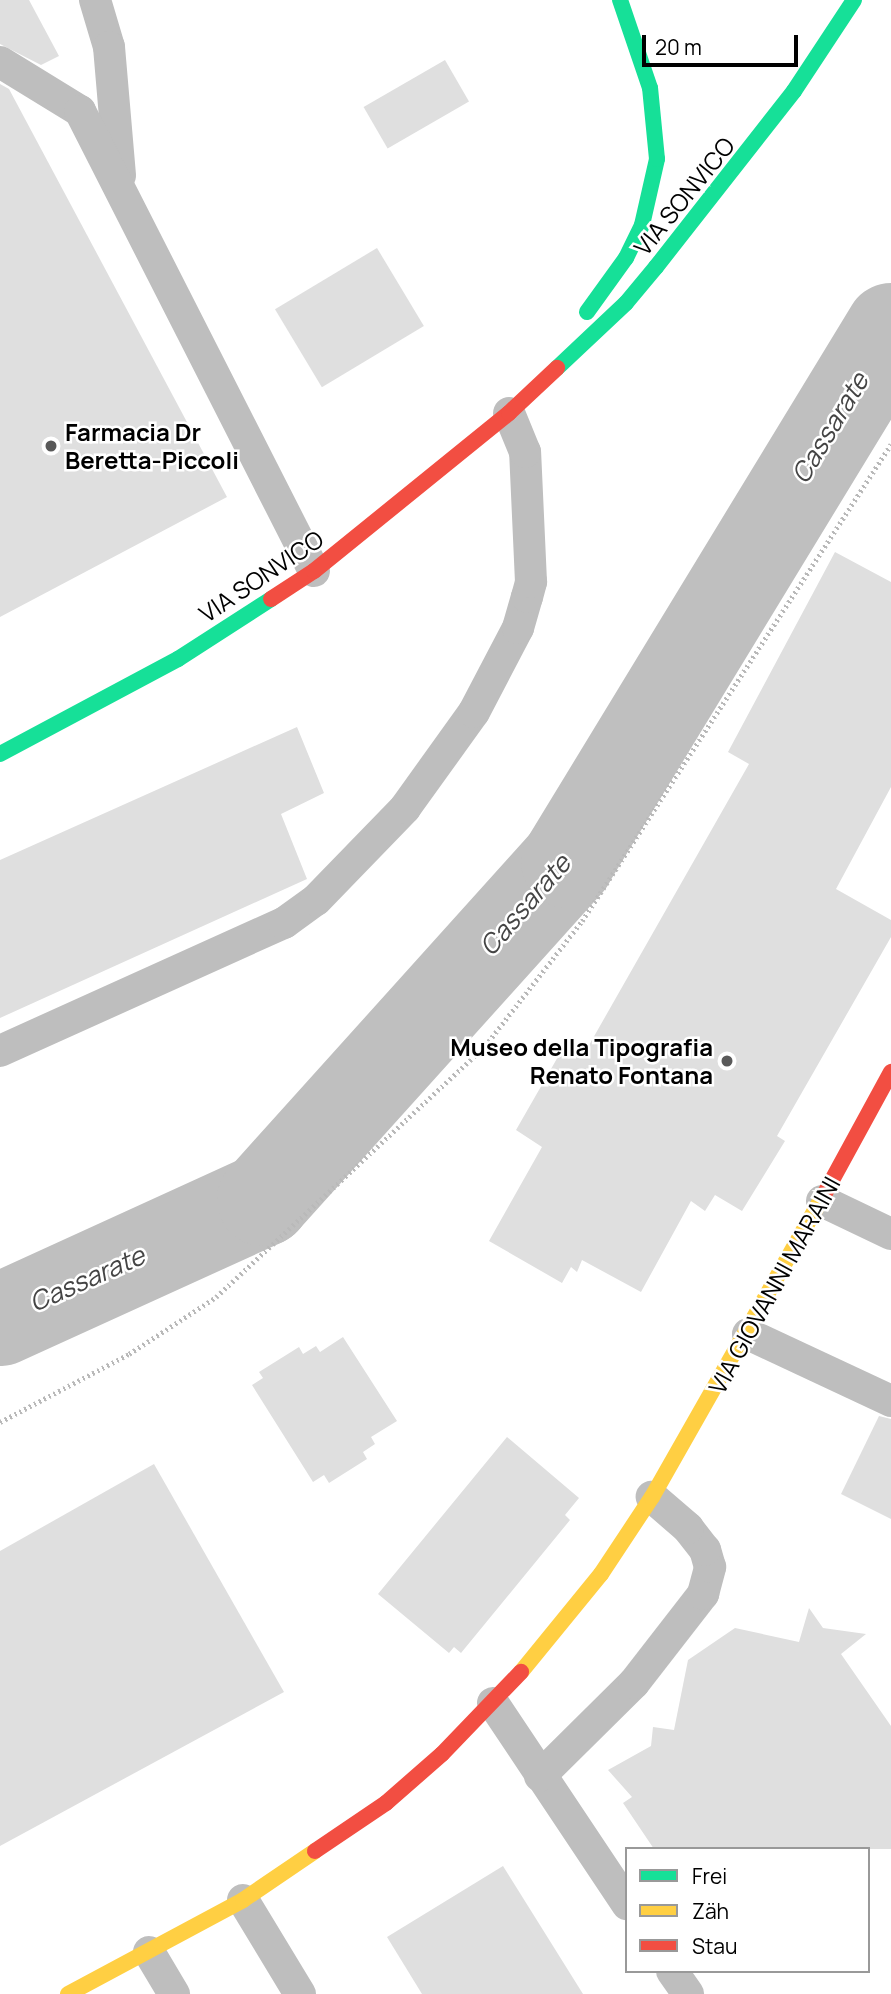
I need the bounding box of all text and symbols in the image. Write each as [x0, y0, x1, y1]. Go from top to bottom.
scale bar [646, 21, 802, 65]
text: 20 m [655, 33, 702, 61]
street label: VIA SONVICO [628, 131, 740, 261]
water label: Cassarate [785, 367, 875, 489]
place label: Farmacia Dr Beretta-Piccoli [65, 418, 239, 474]
marker: Farmacia Dr Beretta-Piccoli [43, 438, 59, 454]
street label: VIA SONVICO [194, 524, 328, 628]
water label: Cassarate [473, 848, 577, 962]
place label: Museo della Tipografia Renato Fontana [450, 1033, 713, 1089]
marker: Museo della Tipografia Renato Fontana [719, 1053, 735, 1069]
street label: VIA GIOVANNI MARAINI [702, 1171, 846, 1399]
water label: Cassarate [24, 1240, 150, 1318]
legend [625, 1847, 870, 1973]
text: Frei [692, 1862, 727, 1890]
text: Zäh [692, 1897, 729, 1925]
text: Stau [692, 1932, 738, 1960]

